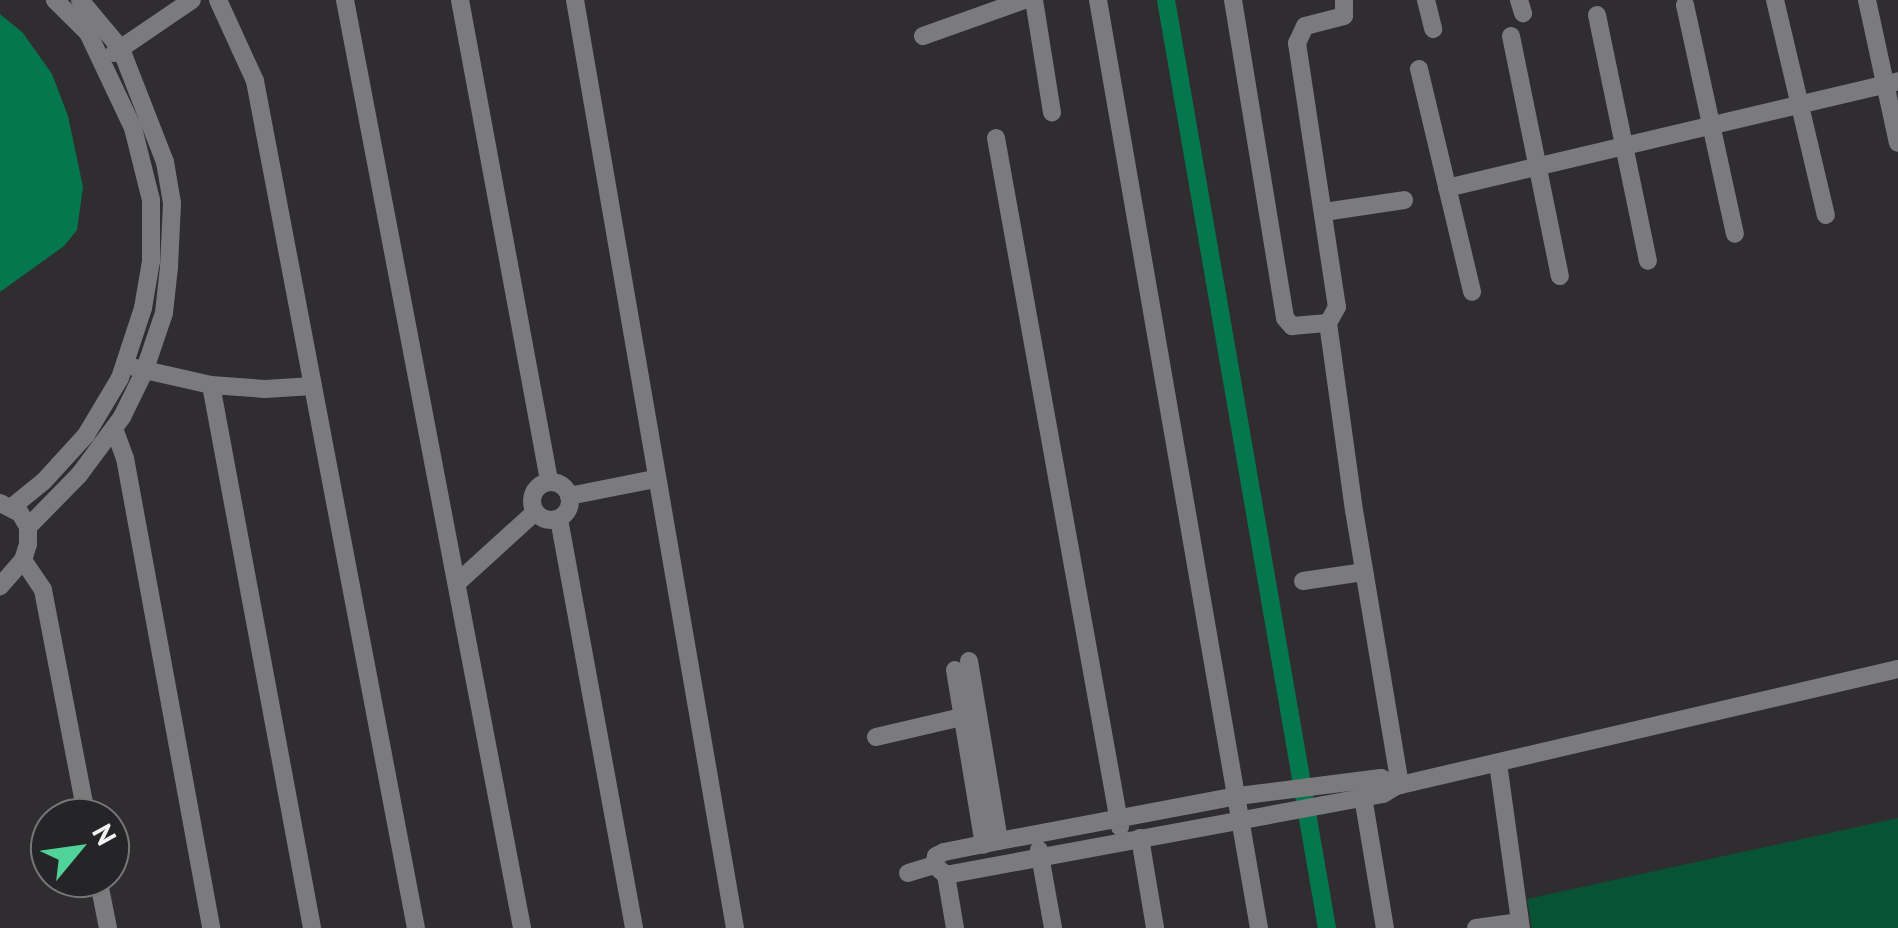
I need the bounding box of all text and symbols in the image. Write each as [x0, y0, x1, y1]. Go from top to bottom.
north arrow [30, 798, 130, 898]
text: N [84, 817, 126, 851]

